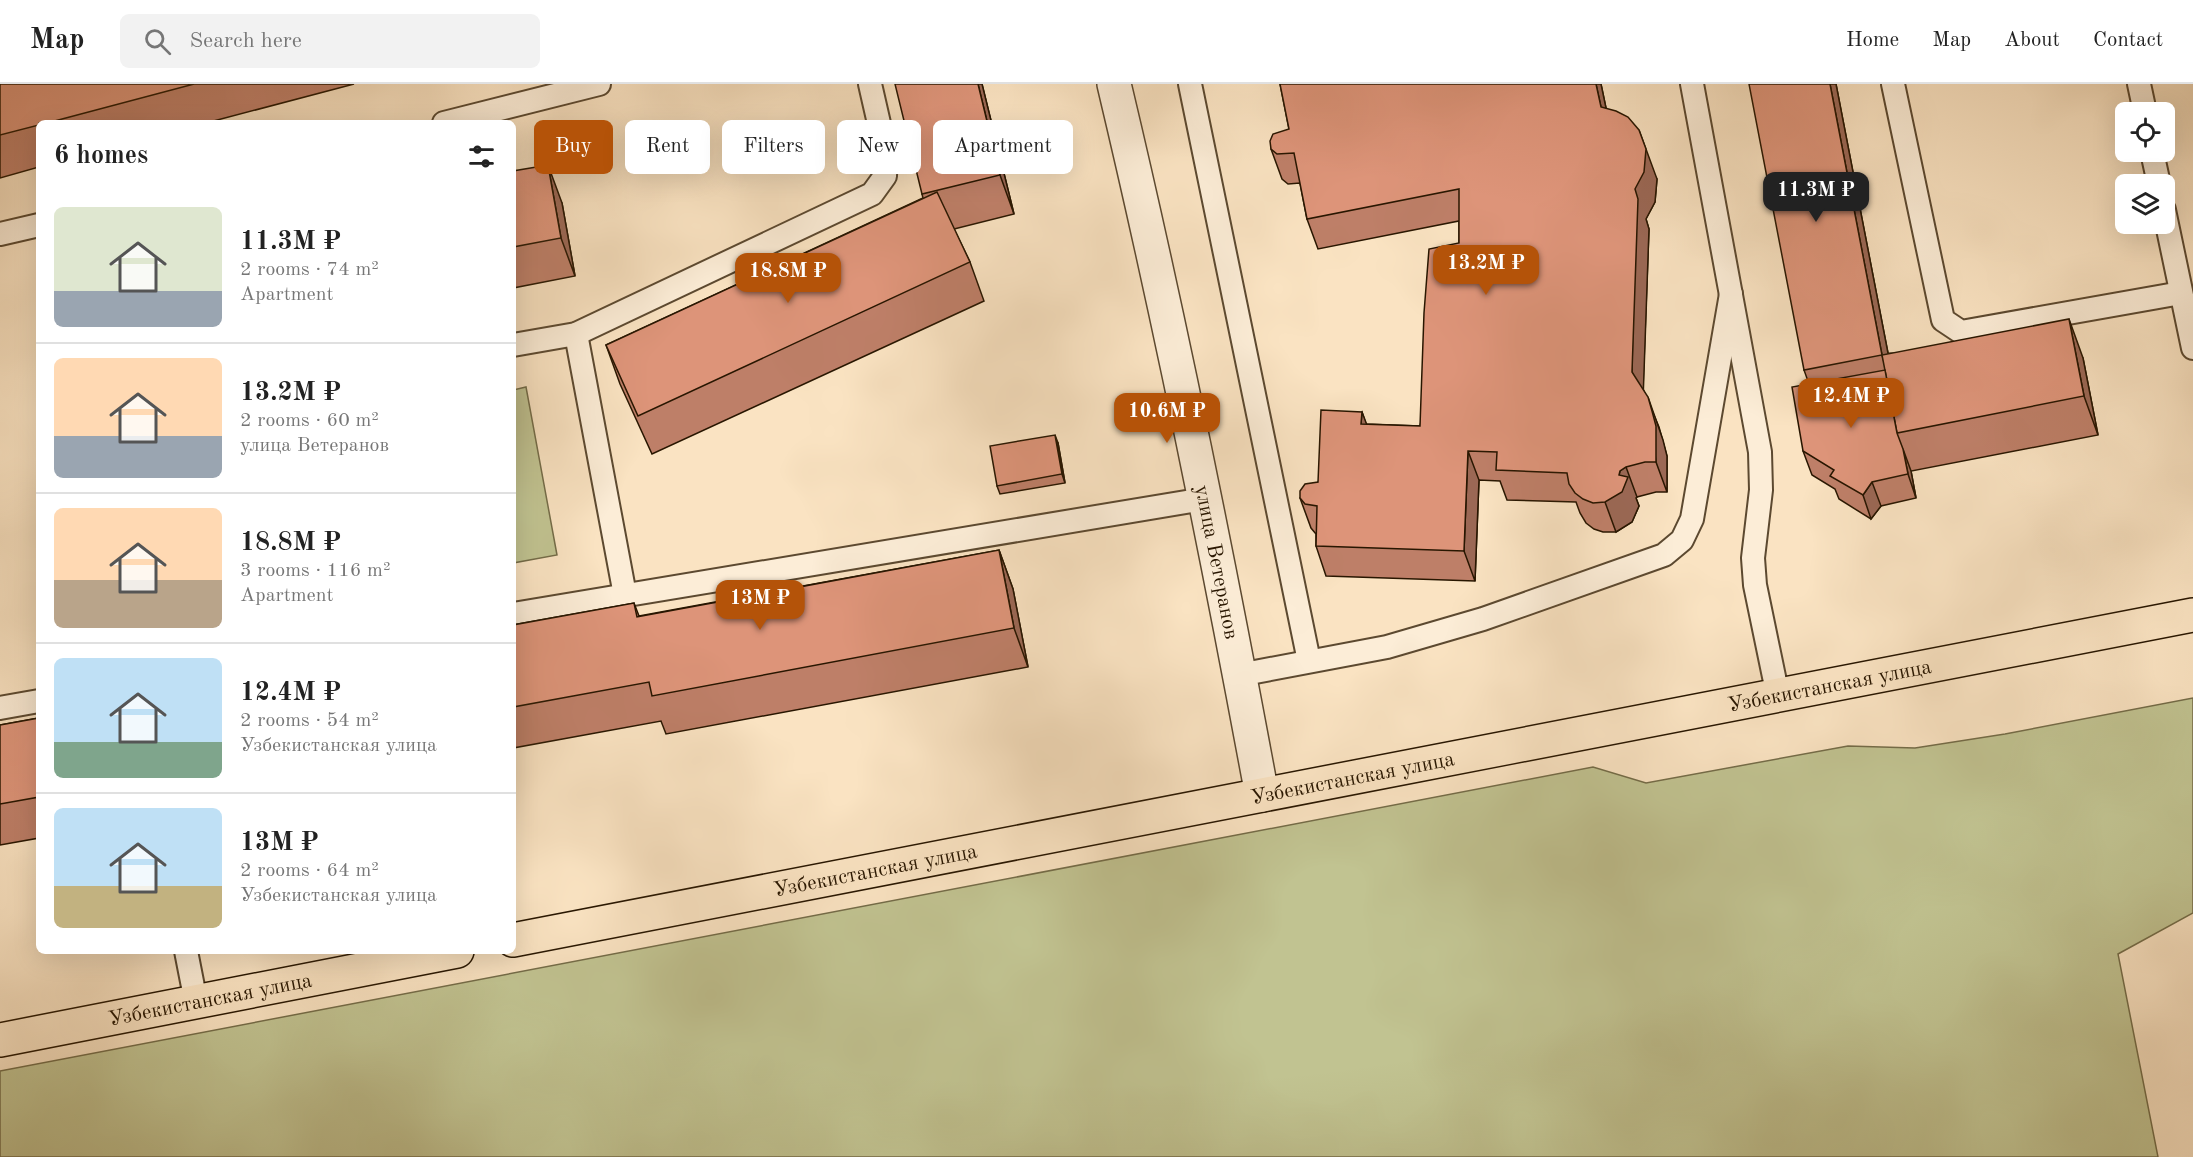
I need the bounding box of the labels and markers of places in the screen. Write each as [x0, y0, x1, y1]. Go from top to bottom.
pin: 11.3M ₽ [1761, 172, 1871, 223]
pin: 13.2M ₽ [1431, 245, 1541, 296]
pin: 18.8M ₽ [733, 253, 843, 304]
pin: 12.4M ₽ [1796, 378, 1906, 429]
pin: 10.6M ₽ [1112, 393, 1222, 444]
pin: 13M ₽ [718, 580, 802, 631]

